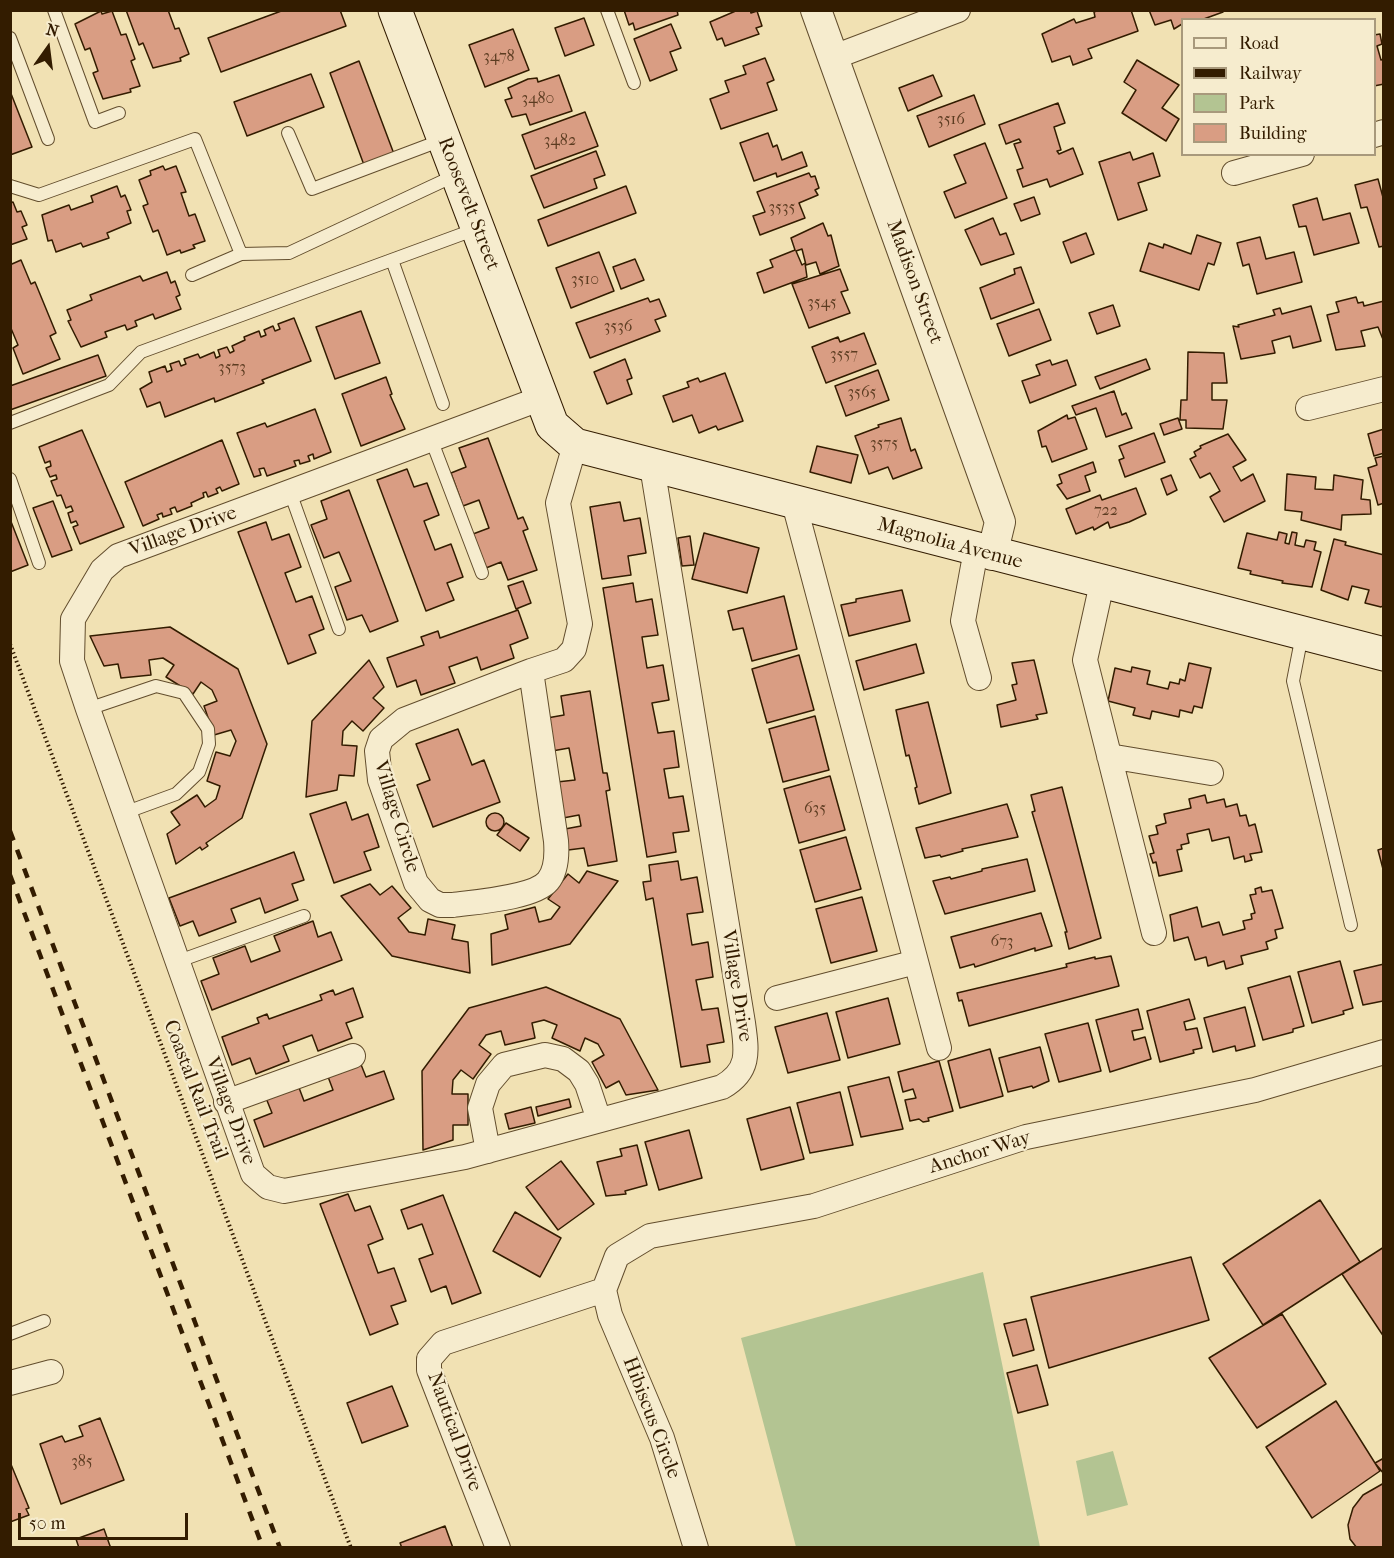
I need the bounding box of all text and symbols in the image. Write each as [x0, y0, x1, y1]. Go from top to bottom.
north arrow [18, 18, 78, 78]
legend [1181, 18, 1376, 156]
text: N [44, 19, 61, 41]
text: Road [1239, 33, 1279, 54]
house number: 3478 [483, 47, 515, 67]
text: Railway [1239, 63, 1302, 84]
house number: 3480 [522, 89, 554, 109]
text: Park [1239, 93, 1275, 114]
house number: 3516 [937, 110, 965, 130]
text: Building [1239, 123, 1306, 144]
house number: 3482 [544, 131, 576, 151]
street label: Roosevelt Street [432, 134, 504, 274]
house number: 3535 [769, 198, 795, 218]
street label: Madison Street [880, 217, 948, 347]
house number: 3510 [571, 270, 599, 290]
house number: 3545 [807, 293, 837, 313]
house number: 3536 [604, 317, 632, 337]
house number: 3557 [830, 345, 858, 365]
house number: 3573 [218, 358, 246, 378]
house number: 3565 [847, 383, 877, 403]
house number: 3575 [870, 434, 898, 454]
street label: Village Drive [126, 501, 240, 563]
house number: 722 [1094, 501, 1118, 521]
street label: Magnolia Avenue [875, 513, 1025, 575]
street label: Village Circle [368, 758, 424, 876]
house number: 635 [804, 799, 826, 819]
street label: Village Drive [715, 928, 757, 1044]
house number: 673 [991, 932, 1013, 952]
street label: Coastal Rail Trail [157, 1017, 233, 1163]
street label: Village Drive [199, 1054, 261, 1168]
street label: Anchor Way [926, 1126, 1034, 1180]
street label: Hibiscus Circle [617, 1354, 685, 1482]
street label: Nautical Drive [421, 1369, 487, 1495]
house number: 385 [71, 1452, 93, 1472]
scale bar [21, 1501, 190, 1539]
text: 50 m [29, 1513, 65, 1534]

